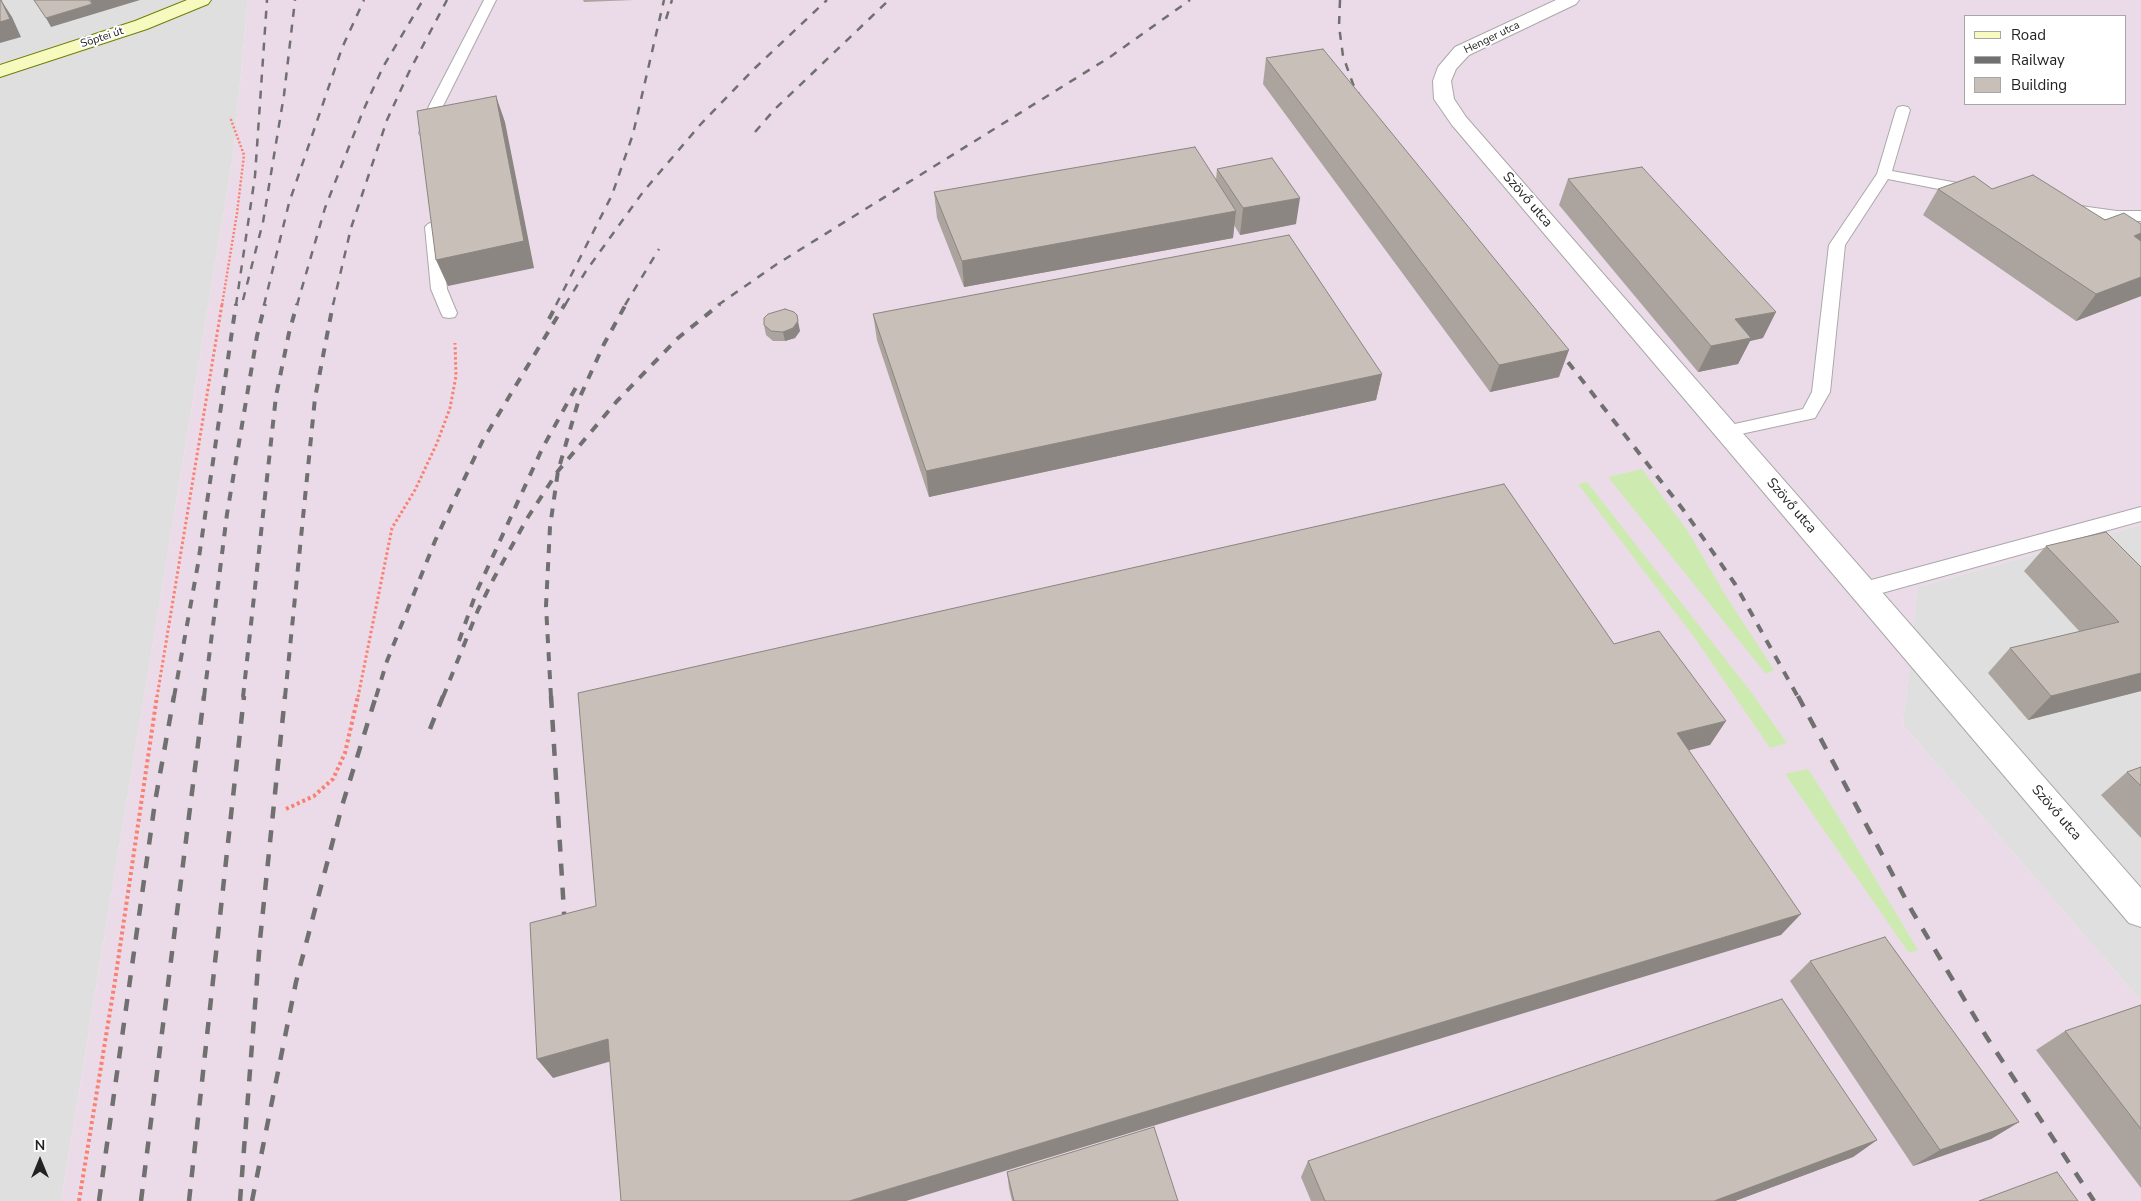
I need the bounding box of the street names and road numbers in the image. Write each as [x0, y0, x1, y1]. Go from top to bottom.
street label: Henger utca [1462, 19, 1522, 57]
street label: Söptei út [79, 25, 125, 51]
street label: Szövő utca [1498, 169, 1556, 231]
street label: Szövő utca [1762, 475, 1820, 537]
street label: Szövő utca [2027, 782, 2085, 844]

